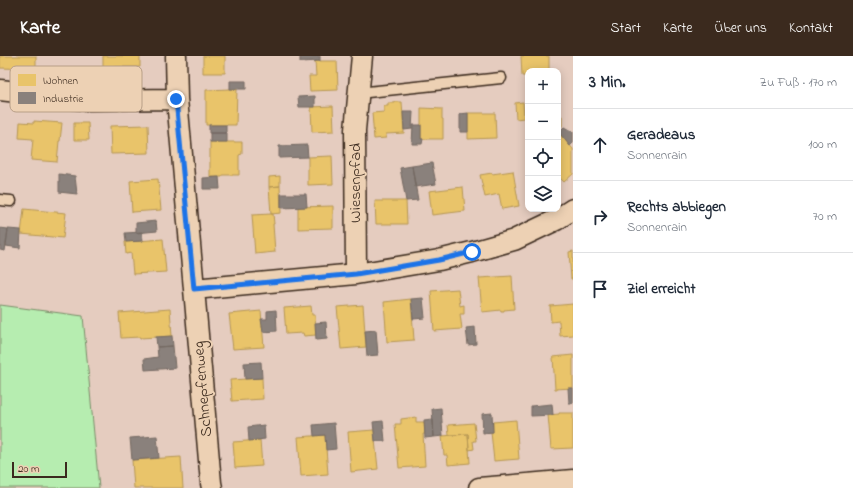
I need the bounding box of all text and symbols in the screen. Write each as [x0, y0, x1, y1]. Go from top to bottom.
text: Karte [20, 15, 60, 42]
text: Start [611, 18, 641, 39]
text: Karte [663, 18, 693, 39]
text: Über uns [715, 18, 767, 39]
text: Kontakt [789, 18, 833, 39]
legend [10, 66, 142, 112]
map controls [525, 68, 561, 212]
button: + [525, 68, 561, 104]
text: 3 Min. [589, 70, 626, 95]
text: Wohnen [43, 73, 78, 89]
text: Zu Fuß · 170 m [760, 73, 837, 92]
route end [167, 90, 185, 108]
text: Industrie [43, 91, 83, 107]
button: − [525, 104, 561, 140]
text: Geradeaus [627, 124, 695, 146]
icon: ahead [589, 134, 611, 156]
text: 100 m [808, 135, 837, 154]
button: locate [525, 140, 561, 176]
street label: Wiesenpfad [344, 143, 368, 223]
text: Sonnenrain [627, 146, 687, 165]
button: layers [525, 176, 561, 212]
text: Rechts abbiegen [627, 196, 726, 218]
icon: right [589, 206, 611, 228]
text: 70 m [813, 207, 837, 226]
text: Sonnenrain [627, 218, 687, 237]
route start [463, 243, 481, 261]
icon: arrive [589, 278, 611, 300]
text: Ziel erreicht [627, 278, 695, 300]
street label: Schnepfenweg [187, 340, 219, 438]
scale bar [12, 460, 67, 479]
text: 20 m [18, 461, 40, 477]

